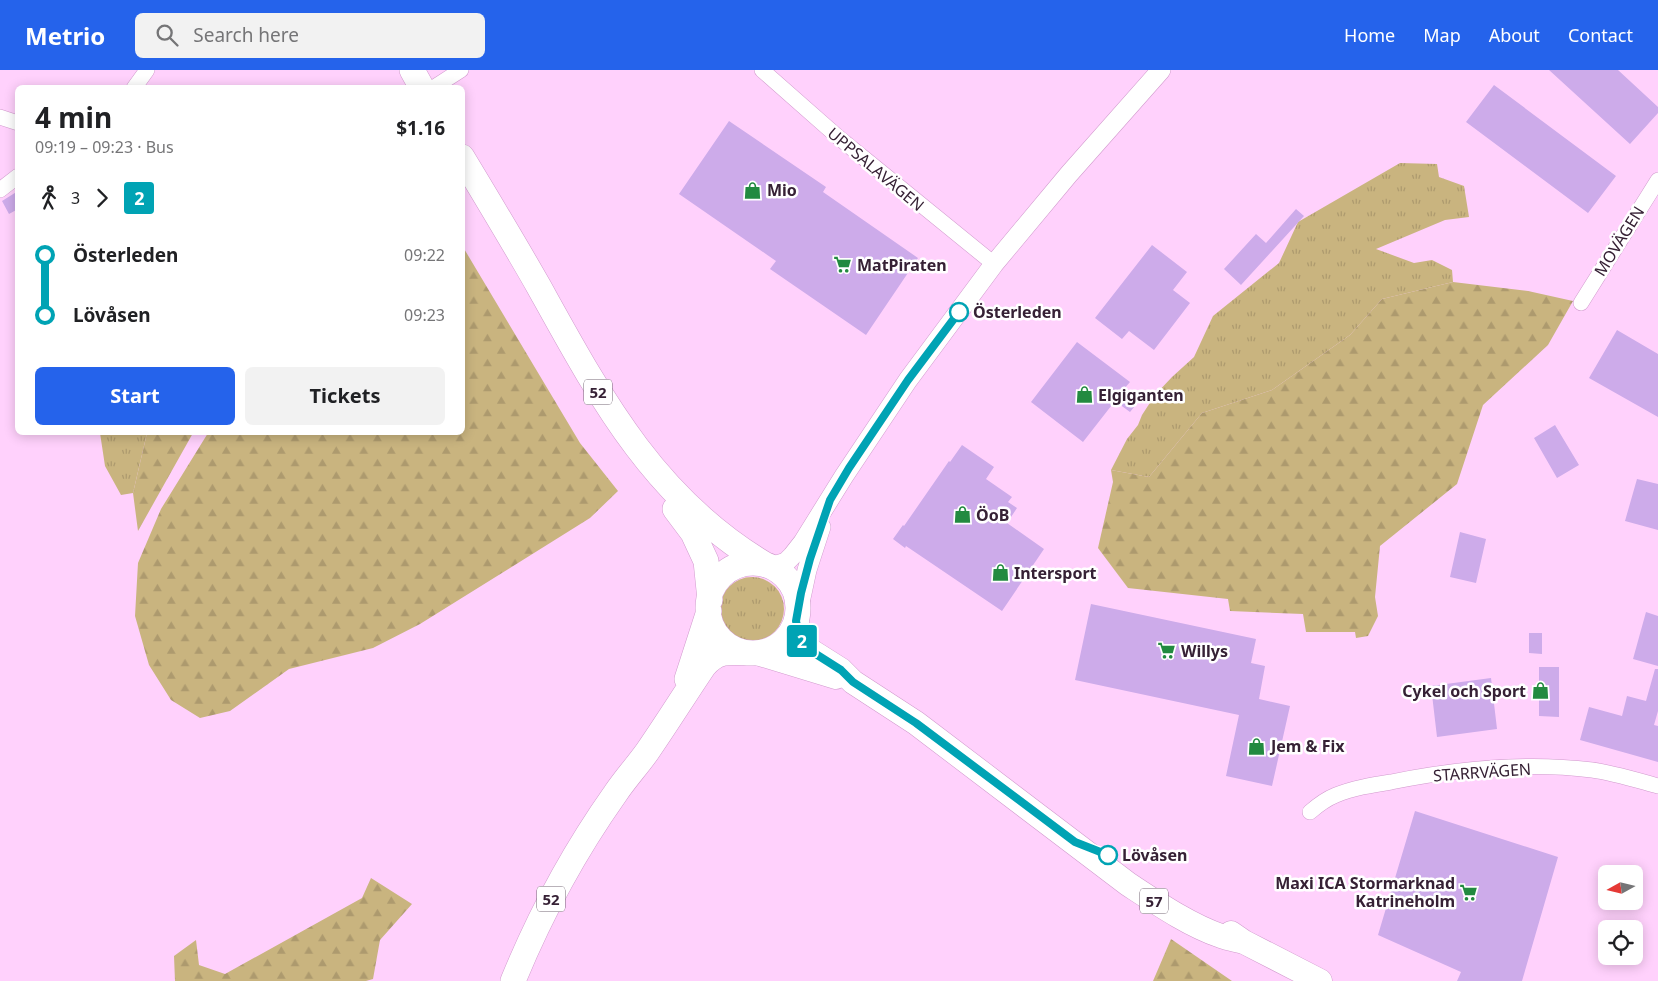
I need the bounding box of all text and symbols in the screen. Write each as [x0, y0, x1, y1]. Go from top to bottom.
search box [135, 13, 485, 58]
text: Metrio [25, 19, 105, 52]
icon: search [153, 21, 181, 49]
text: Search here [193, 22, 299, 48]
text: Home [1344, 23, 1395, 47]
text: Map [1423, 23, 1461, 47]
text: About [1489, 23, 1540, 47]
text: Contact [1568, 23, 1633, 47]
text: 4 min [35, 98, 112, 136]
text: $1.16 [396, 115, 445, 141]
street label: UPPSALAVÄGEN [823, 122, 929, 216]
text: 09:19 – 09:23 · Bus [35, 136, 174, 158]
place label: Mio [767, 179, 797, 201]
shop icon: Mio [743, 180, 763, 200]
icon: walk [35, 184, 63, 212]
icon: forward [88, 184, 116, 212]
text: 2 [134, 186, 144, 210]
text: 3 [71, 187, 80, 209]
street label: MOVÄGEN [1589, 202, 1649, 280]
text: Österleden [73, 242, 178, 268]
text: 09:22 [404, 244, 445, 266]
place label: MatPiraten [857, 254, 947, 276]
supermarket icon: MatPiraten [833, 255, 853, 275]
place label: Österleden [973, 301, 1062, 323]
text: Lövåsen [73, 302, 151, 328]
marker: Österleden [949, 302, 969, 322]
text: 09:23 [404, 304, 445, 326]
button: Start [35, 367, 235, 425]
button: Tickets [245, 367, 445, 425]
road number: 52 [584, 380, 612, 404]
place label: Elgiganten [1098, 384, 1184, 406]
shop icon: Elgiganten [1074, 385, 1094, 405]
place label: ÖoB [976, 504, 1009, 526]
shop icon: ÖoB [952, 505, 972, 525]
place label: Intersport [1014, 562, 1097, 584]
shop icon: Intersport [990, 563, 1010, 583]
line badge: 2 [786, 625, 818, 657]
text: 2 [797, 629, 807, 653]
place label: Willys [1181, 640, 1228, 662]
supermarket icon: Willys [1157, 641, 1177, 661]
place label: Cykel och Sport [1402, 680, 1526, 702]
shop icon: Cykel och Sport [1530, 681, 1550, 701]
place label: Jem & Fix [1269, 735, 1345, 757]
shop icon: Jem & Fix [1247, 736, 1267, 756]
street label: STARRVÄGEN [1432, 758, 1532, 786]
place label: Lövåsen [1122, 844, 1187, 866]
marker: Lövåsen [1098, 845, 1118, 865]
north arrow [1598, 865, 1642, 910]
map controls [1598, 865, 1643, 965]
place label: Maxi ICA Stormarknad Katrineholm [1275, 872, 1455, 912]
supermarket icon: Maxi ICA Stormarknad Katrineholm [1459, 882, 1479, 902]
road number: 52 [537, 886, 565, 912]
road number: 57 [1140, 888, 1168, 914]
button: locate [1598, 920, 1643, 965]

